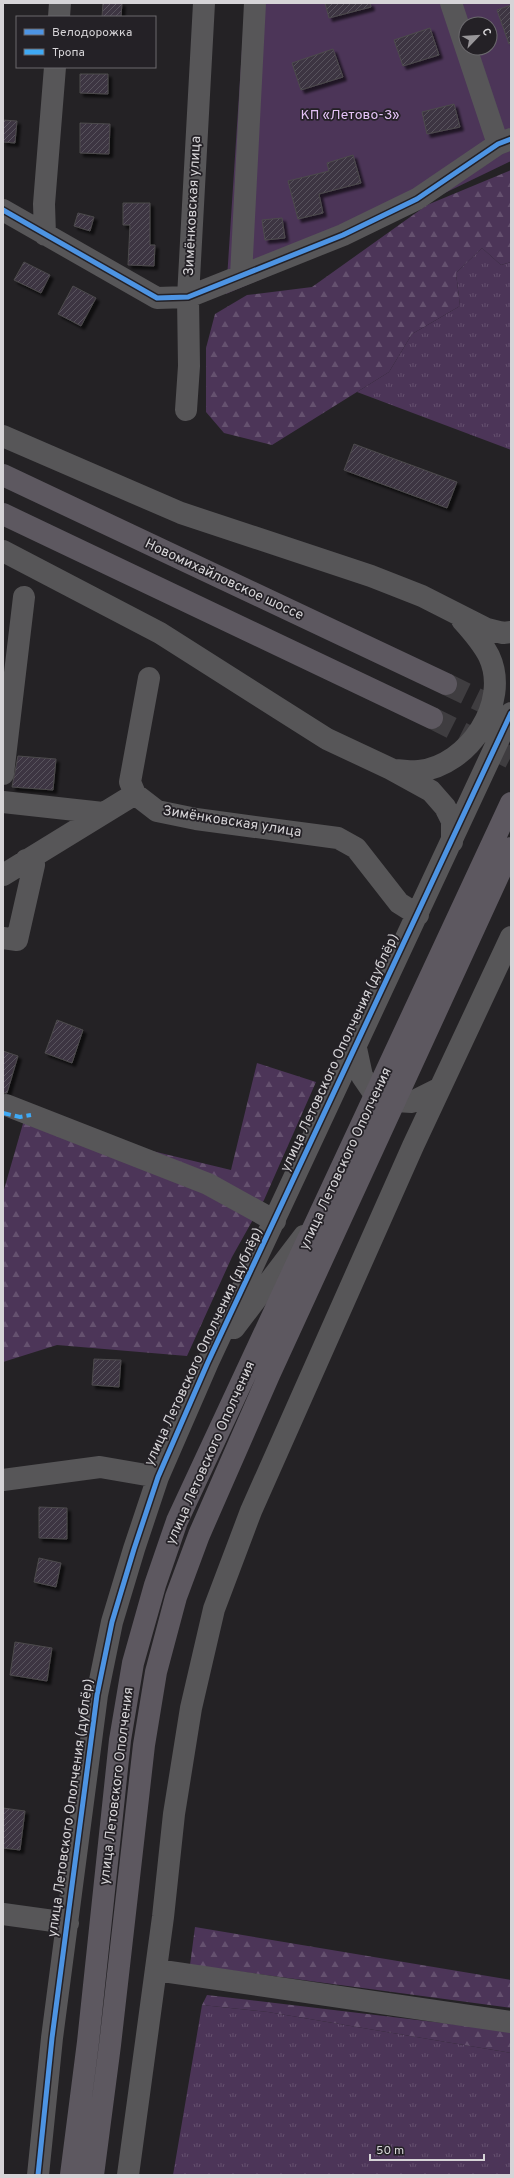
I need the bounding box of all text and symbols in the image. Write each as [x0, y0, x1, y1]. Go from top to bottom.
legend [16, 16, 156, 68]
north arrow [458, 16, 498, 56]
text: Велодорожка [52, 25, 132, 41]
text: С [478, 26, 494, 38]
text: Тропа [52, 45, 85, 61]
park label: КП «Летово-3» [300, 107, 400, 124]
street label: Зимёнковская улица [181, 136, 205, 276]
street label: Новомихайловское шоссе [142, 536, 306, 624]
street label: Зимёнковская улица [161, 803, 303, 841]
street label: улица Летовского Ополчения (дублёр) [277, 931, 403, 1175]
street label: улица Летовского Ополчения [296, 1065, 396, 1253]
street label: улица Летовского Ополчения (дублёр) [141, 1225, 267, 1469]
street label: улица Летовского Ополчения [163, 1359, 259, 1547]
street label: улица Летовского Ополчения (дублёр) [44, 1678, 98, 1938]
street label: улица Летовского Ополчения [96, 1686, 138, 1886]
scale bar [370, 2136, 484, 2162]
text: 50 m [376, 2143, 404, 2159]

